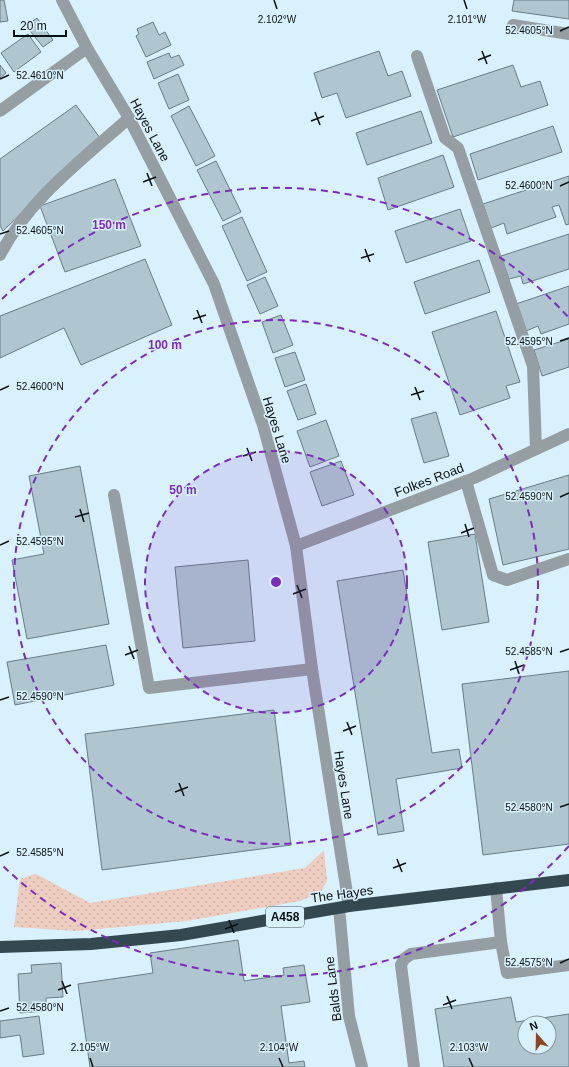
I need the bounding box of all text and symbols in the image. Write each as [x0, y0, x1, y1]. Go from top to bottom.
scale bar [14, 12, 66, 38]
text: 2.102°W [258, 14, 297, 25]
text: 2.101°W [448, 14, 487, 25]
text: 20 m [20, 19, 47, 33]
text: 52.4605°N [505, 25, 553, 36]
text: 52.4610°N [16, 70, 64, 81]
street label: Hayes Lane [127, 96, 173, 164]
text: 52.4600°N [505, 180, 553, 191]
text: 150 m [92, 218, 126, 232]
text: 52.4605°N [16, 225, 64, 236]
text: 52.4595°N [505, 336, 553, 347]
text: 100 m [148, 338, 182, 352]
text: 52.4600°N [16, 381, 64, 392]
street label: Hayes Lane [260, 395, 294, 465]
street label: Folkes Road [392, 460, 466, 500]
text: 50 m [169, 483, 197, 497]
text: 52.4590°N [505, 491, 553, 502]
text: 52.4595°N [16, 536, 64, 547]
centre of rings [269, 575, 283, 589]
text: 52.4585°N [505, 646, 553, 657]
text: 52.4590°N [16, 691, 64, 702]
street label: Hayes Lane [331, 750, 357, 820]
text: 52.4580°N [505, 802, 553, 813]
text: 52.4585°N [16, 847, 64, 858]
street label: The Hayes [310, 882, 375, 906]
road number: A458 [266, 907, 304, 927]
street label: Balds Lane [322, 956, 344, 1022]
text: 52.4575°N [505, 957, 553, 968]
text: 52.4580°N [16, 1002, 64, 1013]
north arrow [517, 1015, 557, 1055]
text: N [528, 1019, 539, 1033]
text: 2.105°W [71, 1042, 110, 1053]
text: 2.104°W [260, 1042, 299, 1053]
text: 2.103°W [450, 1042, 489, 1053]

